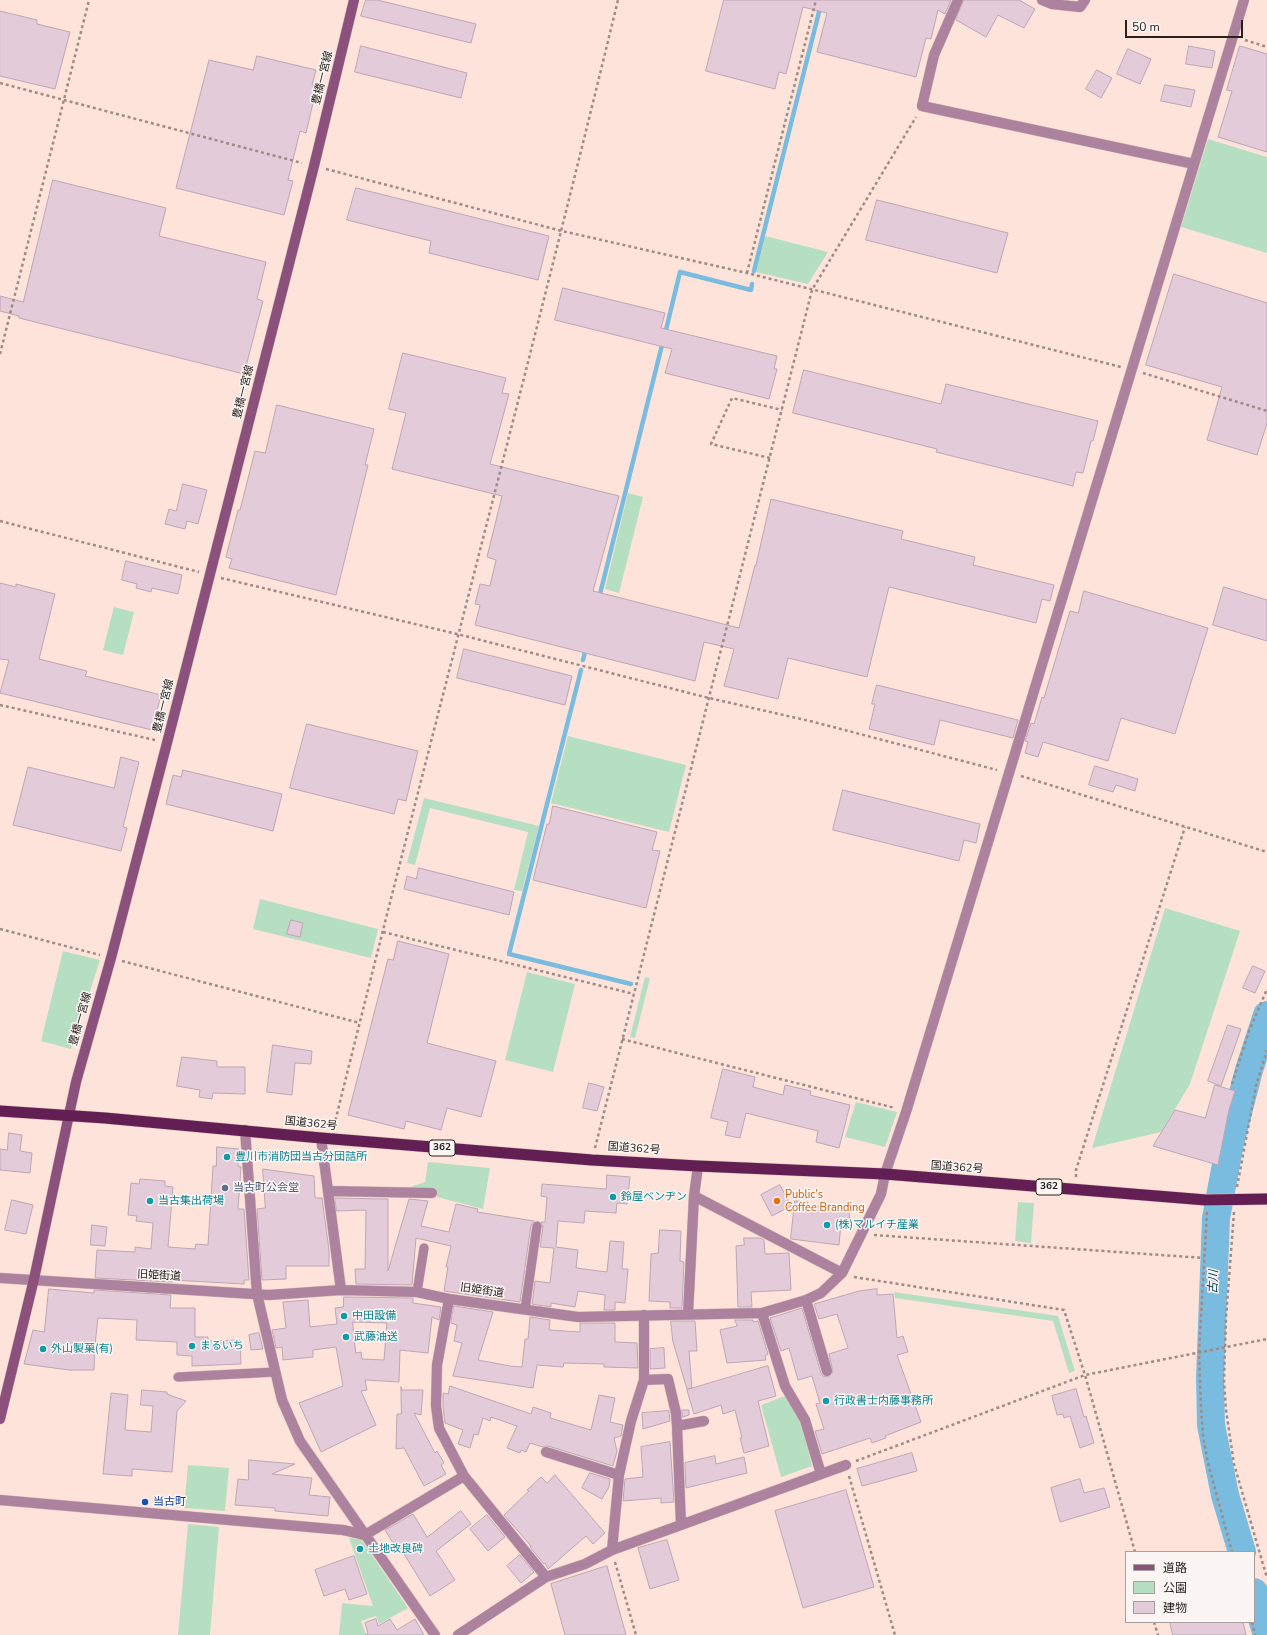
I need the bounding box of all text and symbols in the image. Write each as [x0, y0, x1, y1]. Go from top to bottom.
scale bar [1127, 12, 1245, 38]
text: 50 m [1132, 19, 1160, 35]
street label: 豊橋一宮線 [310, 50, 336, 106]
street label: 豊橋一宮線 [231, 364, 257, 420]
street label: 豊橋一宮線 [151, 678, 177, 734]
street label: 豊橋一宮線 [67, 991, 95, 1047]
street label: 国道362号 [284, 1115, 338, 1133]
road number: 362 [429, 1140, 455, 1156]
street label: 国道362号 [607, 1141, 661, 1157]
place label: 豊川市消防団当古分団詰所 [235, 1150, 367, 1164]
marker: 豊川市消防団当古分団詰所 [222, 1152, 232, 1162]
street label: 国道362号 [930, 1160, 984, 1176]
road number: 362 [1036, 1179, 1062, 1195]
place label: 当古町公会堂 [233, 1181, 299, 1195]
marker: 当古町公会堂 [220, 1183, 230, 1193]
place label: Public's Coffee Branding [785, 1188, 865, 1214]
place label: 鈴屋ベンヂン [621, 1190, 687, 1204]
marker: 鈴屋ベンヂン [608, 1192, 618, 1202]
place label: 当古集出荷場 [158, 1194, 224, 1208]
marker: 当古集出荷場 [145, 1196, 155, 1206]
marker: Public's Coffee Branding [772, 1196, 782, 1206]
place label: (株)マルイチ産業 [835, 1218, 919, 1232]
marker: (株)マルイチ産業 [822, 1220, 832, 1230]
street label: 旧姫街道 [137, 1268, 181, 1284]
water label: 古川 [1206, 1270, 1222, 1294]
street label: 旧姫街道 [459, 1281, 505, 1301]
place label: 中田設備 [352, 1309, 396, 1323]
marker: 中田設備 [339, 1311, 349, 1321]
place label: 武藤油送 [354, 1330, 398, 1344]
marker: 武藤油送 [341, 1332, 351, 1342]
place label: まるいち [200, 1339, 244, 1353]
marker: まるいち [187, 1341, 197, 1351]
place label: 外山製菓(有) [51, 1342, 113, 1356]
marker: 外山製菓(有) [38, 1344, 48, 1354]
place label: 行政書士内藤事務所 [834, 1394, 933, 1408]
marker: 行政書士内藤事務所 [821, 1396, 831, 1406]
place label: 当古町 [153, 1495, 186, 1509]
marker: 当古町 [140, 1497, 150, 1507]
place label: 土地改良碑 [368, 1542, 423, 1556]
marker: 土地改良碑 [355, 1544, 365, 1554]
legend [1125, 1551, 1255, 1623]
text: 道路 [1163, 1560, 1187, 1576]
text: 公園 [1163, 1580, 1187, 1596]
text: 建物 [1163, 1600, 1187, 1616]

